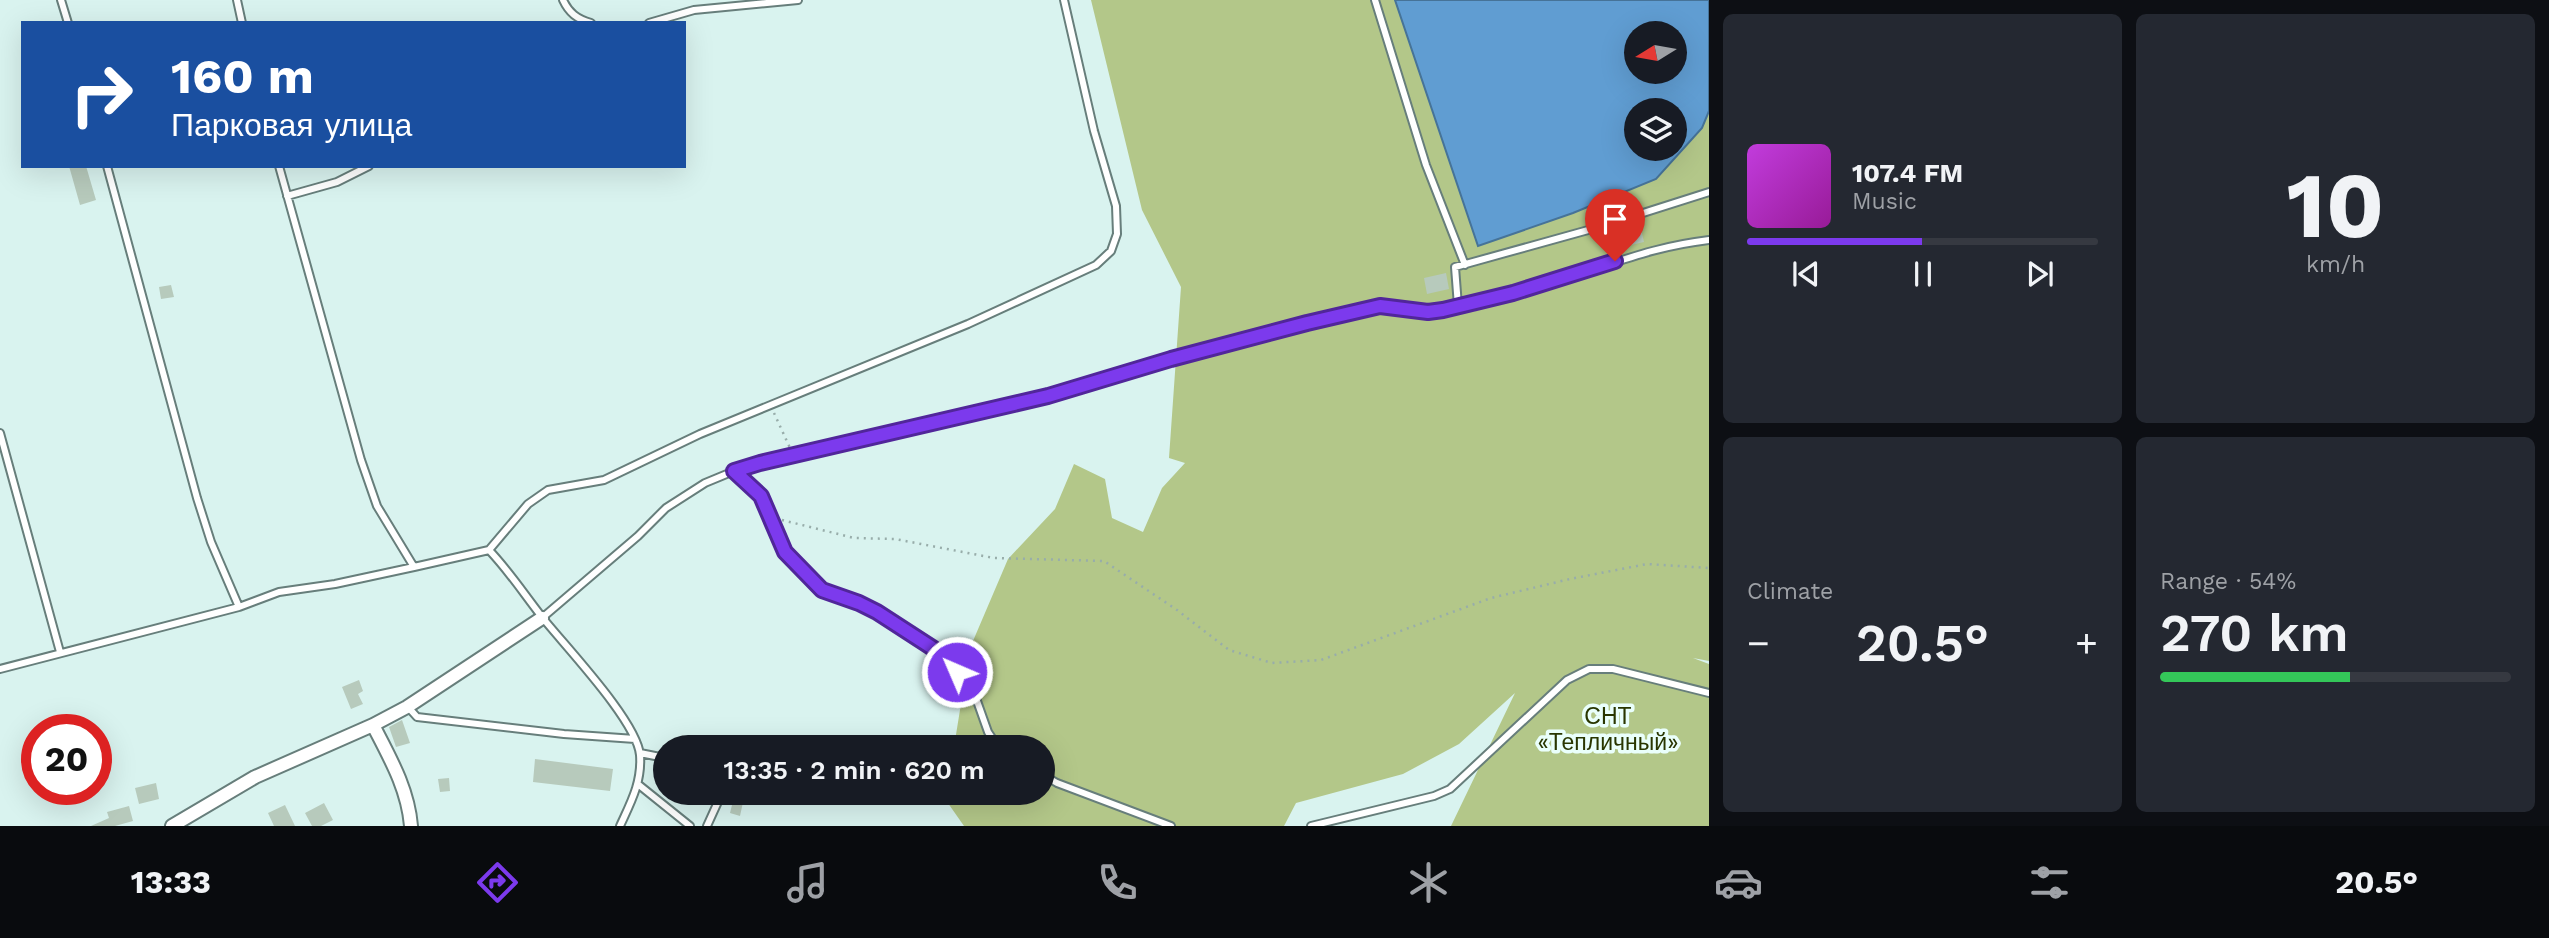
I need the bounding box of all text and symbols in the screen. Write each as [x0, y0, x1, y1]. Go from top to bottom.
north arrow [1624, 21, 1687, 84]
map controls [1624, 21, 1687, 161]
text: 160 m [171, 47, 314, 105]
icon: right [56, 49, 147, 140]
button: layers [1624, 98, 1687, 161]
text: Парковая улица [171, 106, 412, 144]
text: 10 [2287, 152, 2384, 259]
text: 107.4 FM [1852, 158, 1963, 188]
text: Music [1852, 188, 1917, 215]
pin [1585, 189, 1645, 261]
icon: arrive [1596, 200, 1634, 238]
text: km/h [2306, 251, 2365, 278]
icon: previous [1787, 255, 1825, 293]
icon: pause [1904, 255, 1942, 293]
icon: next [2021, 255, 2059, 293]
text: Range · 54% [2160, 568, 2296, 595]
text: Climate [1747, 578, 1833, 605]
text: 270 km [2160, 603, 2349, 664]
text: 20.5° [1856, 613, 1989, 674]
text: − [1747, 621, 1770, 665]
text: + [2075, 621, 2098, 665]
position arrow [920, 635, 994, 709]
park label: СНТ «Тепличный» [1537, 703, 1679, 756]
speed limit sign: 20 [21, 714, 112, 805]
text: 13:35 · 2 min · 620 m [723, 755, 985, 785]
icon: directions [473, 858, 522, 907]
icon: music [783, 858, 832, 907]
icon: phone [1093, 858, 1142, 907]
icon: climate [1404, 858, 1453, 907]
icon: car [1714, 858, 1763, 907]
icon: filters [2025, 858, 2074, 907]
text: 13:33 [131, 863, 211, 901]
text: 20.5° [2335, 863, 2418, 901]

